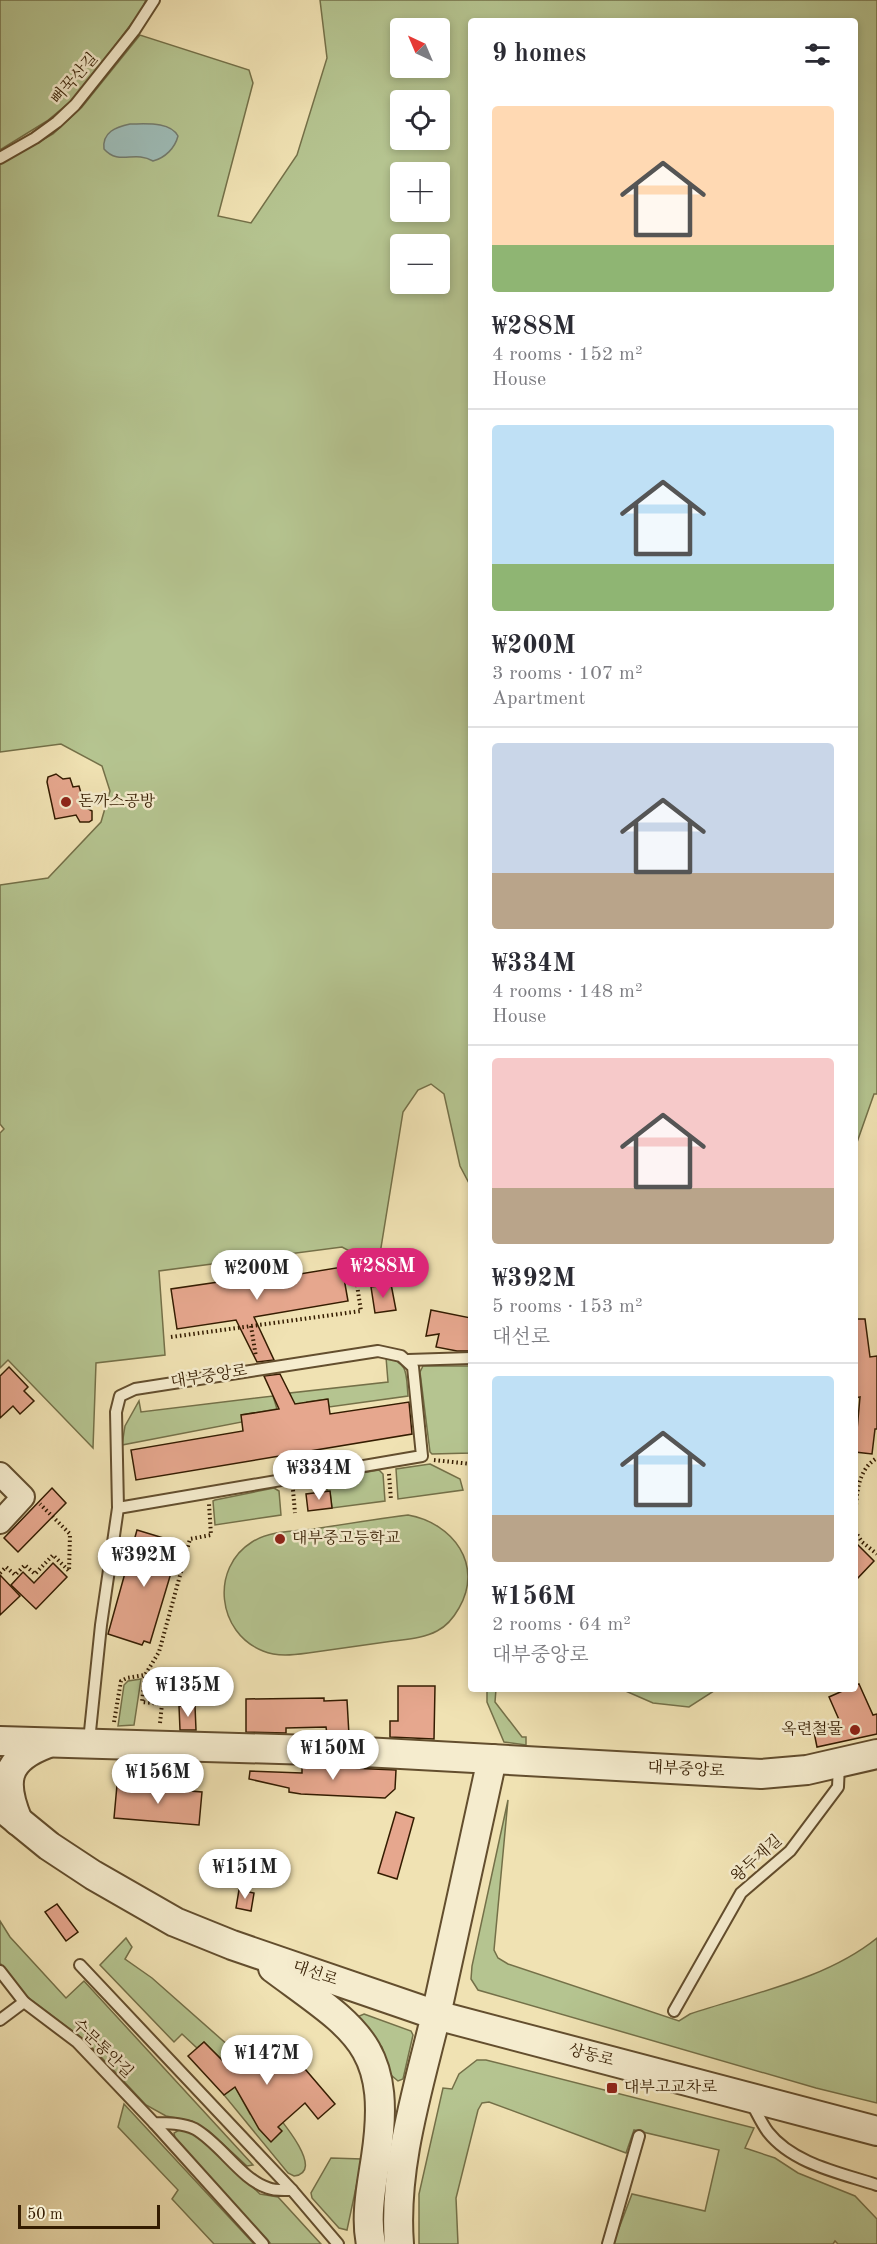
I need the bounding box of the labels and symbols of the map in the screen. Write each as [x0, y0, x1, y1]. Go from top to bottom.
north arrow [390, 18, 450, 78]
street label: 뻐꾹산길 [48, 50, 101, 108]
place label: 돈까스공방 [78, 793, 156, 810]
marker: 돈까스공방 [59, 795, 73, 809]
pin: ₩288M [341, 1248, 425, 1299]
pin: ₩200M [215, 1250, 299, 1301]
street label: 대부중앙로 [169, 1361, 249, 1391]
pin: ₩334M [277, 1450, 361, 1501]
place label: 대부중고등학교 [292, 1529, 400, 1547]
marker: 대부중고등학교 [273, 1532, 287, 1546]
pin: ₩392M [102, 1537, 186, 1588]
pin: ₩135M [146, 1667, 230, 1718]
place label: 옥련철물 [781, 1720, 844, 1738]
marker: 옥련철물 [848, 1723, 862, 1737]
pin: ₩150M [291, 1730, 375, 1781]
pin: ₩156M [116, 1754, 200, 1805]
street label: 대부중앙로 [647, 1758, 726, 1780]
street label: 왕두재길 [728, 1832, 785, 1886]
pin: ₩151M [203, 1849, 287, 1900]
street label: 대선로 [290, 1958, 340, 1989]
street label: 수문통안길 [69, 2015, 137, 2082]
pin: ₩147M [225, 2035, 309, 2086]
street label: 상동로 [567, 2041, 616, 2070]
place label: 대부고교차로 [624, 2079, 717, 2096]
marker: 대부고교차로 [605, 2081, 619, 2095]
scale bar [18, 2202, 160, 2230]

